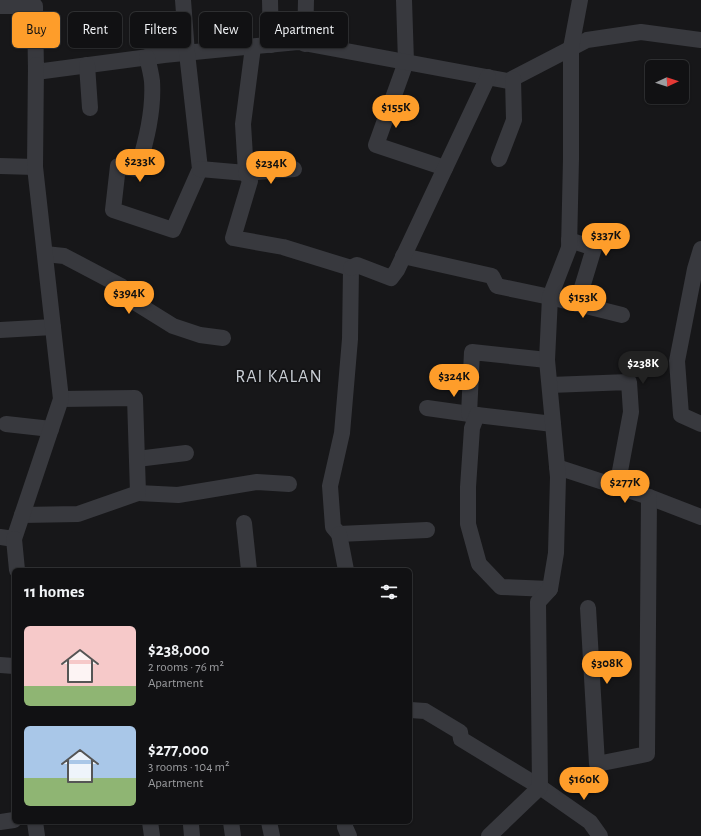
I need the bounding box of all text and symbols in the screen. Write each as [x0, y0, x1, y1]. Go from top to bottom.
chip: Buy [12, 12, 60, 48]
chip: Rent [68, 12, 122, 48]
chip: Filters [130, 12, 191, 48]
chip: New [199, 12, 252, 48]
chip: Apartment [260, 12, 348, 48]
north arrow [645, 60, 689, 104]
map controls [645, 60, 689, 104]
pin: $155K [368, 95, 424, 129]
text: $155K [381, 101, 411, 114]
pin: $233K [112, 149, 168, 183]
pin: $234K [243, 151, 299, 185]
text: $233K [125, 155, 155, 168]
text: $234K [255, 157, 287, 170]
pin: $337K [578, 223, 634, 257]
text: $337K [591, 229, 621, 242]
pin: $394K [101, 281, 157, 315]
pin: $153K [555, 285, 611, 319]
text: $394K [113, 287, 145, 300]
text: $153K [568, 291, 598, 304]
pin: $238K [615, 351, 671, 385]
text: $238K [627, 357, 659, 370]
pin: $324K [426, 364, 482, 398]
district label: RAI KALAN [235, 368, 323, 386]
text: $324K [438, 370, 470, 383]
pin: $277K [597, 470, 653, 504]
text: $277K [610, 476, 640, 489]
icon: filters [378, 581, 400, 603]
text: 11 homes [24, 583, 84, 600]
text: $238,000 [148, 641, 210, 658]
icon: home [56, 642, 104, 690]
pin: $308K [579, 651, 635, 685]
text: $308K [591, 657, 623, 670]
text: 2 rooms · 76 m² [148, 661, 224, 674]
text: Apartment [148, 677, 203, 690]
text: $277,000 [148, 741, 209, 758]
icon: home [56, 742, 104, 790]
text: 3 rooms · 104 m² [148, 761, 229, 774]
pin: $160K [556, 767, 612, 801]
text: $160K [568, 773, 600, 786]
text: Apartment [148, 777, 203, 790]

